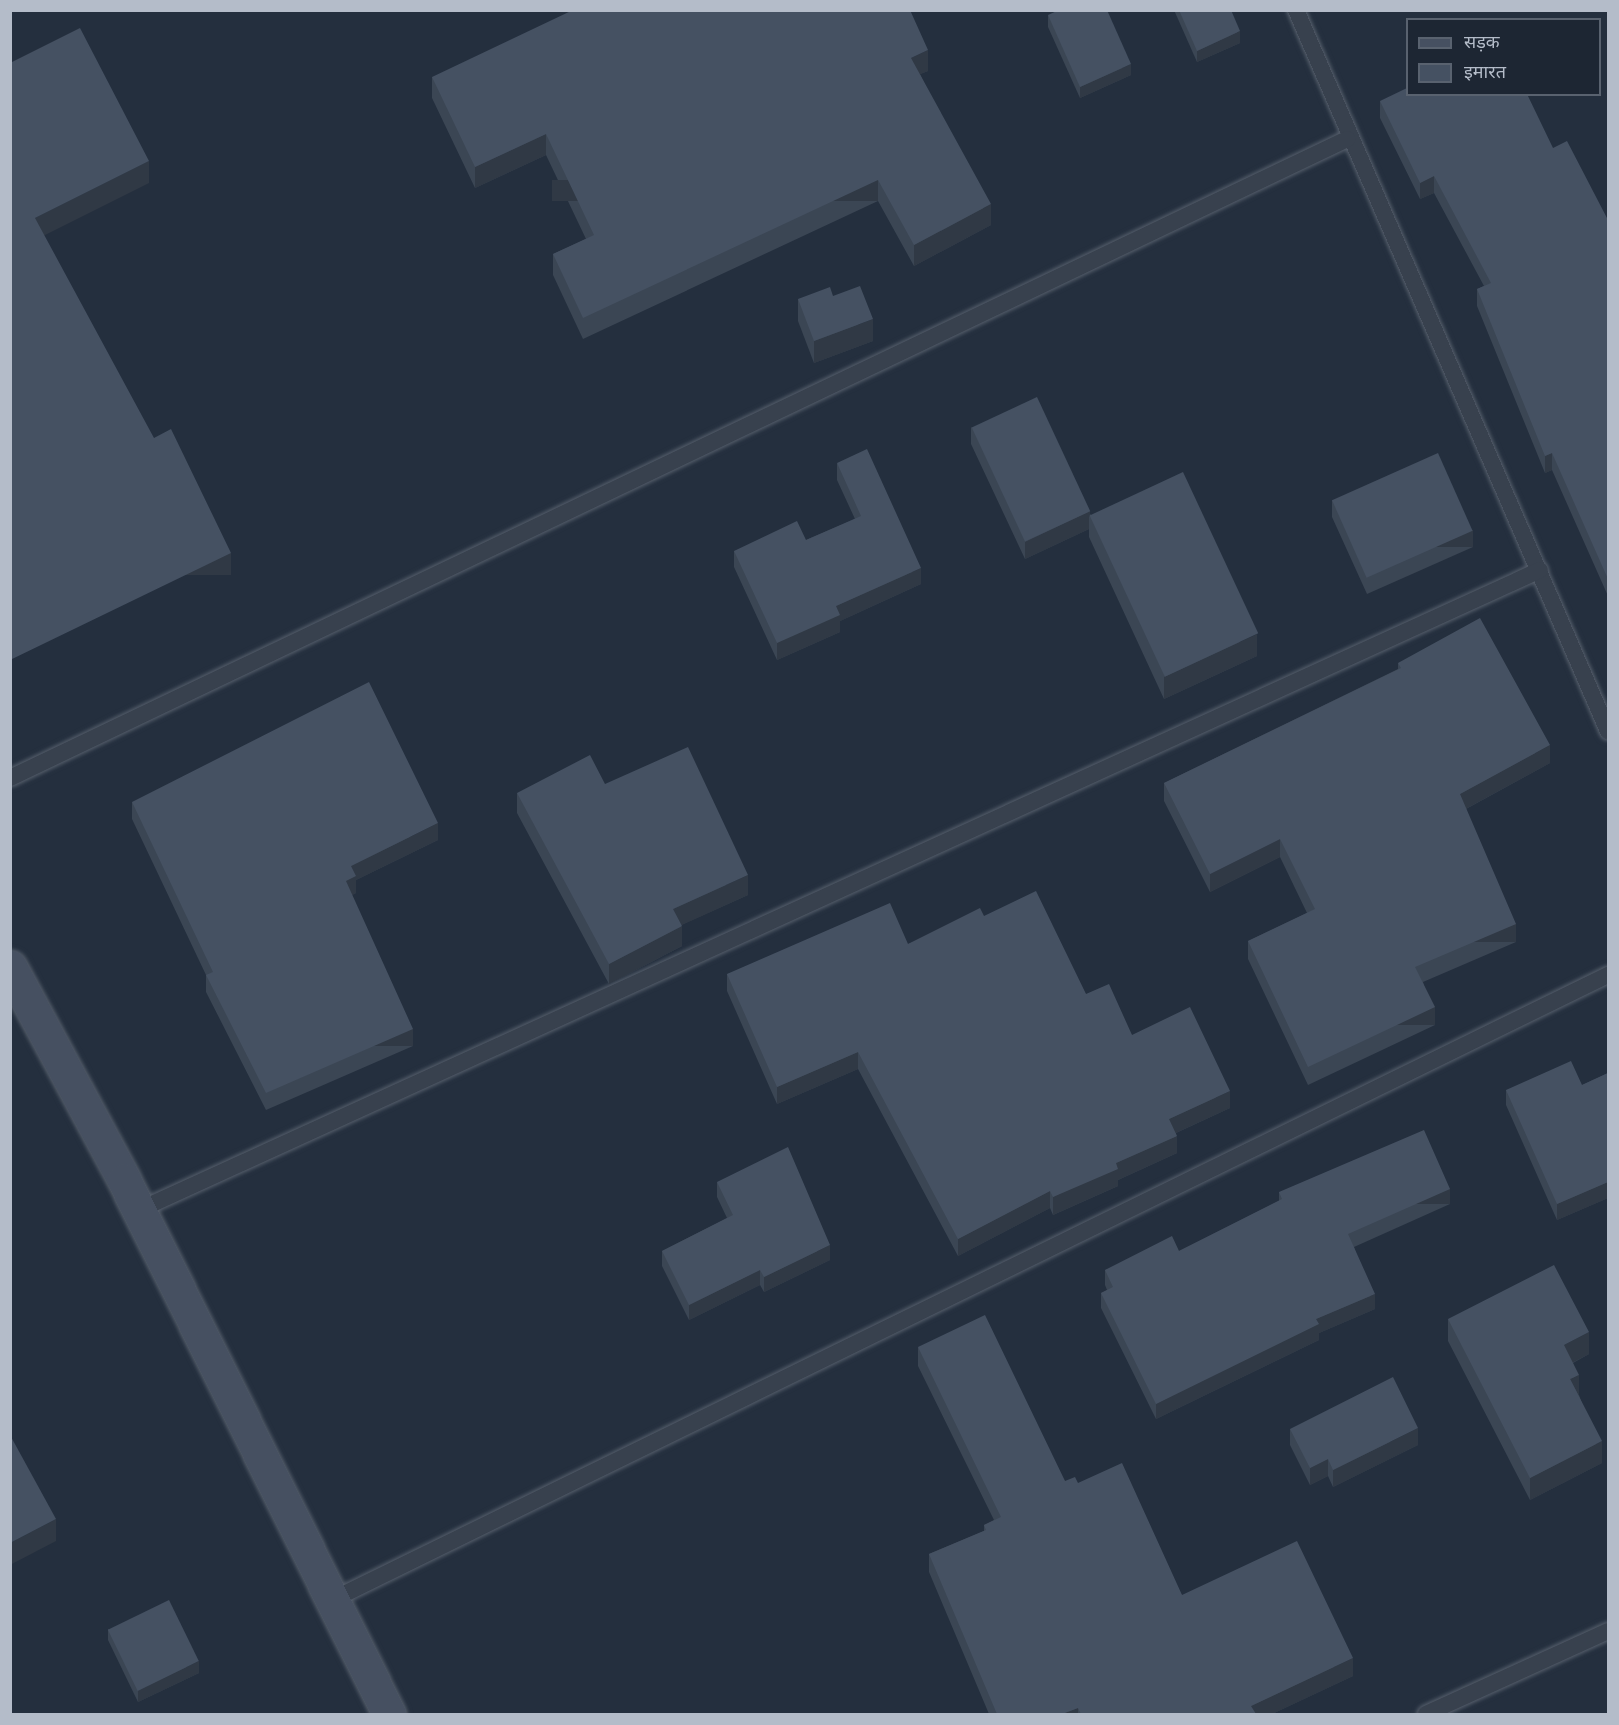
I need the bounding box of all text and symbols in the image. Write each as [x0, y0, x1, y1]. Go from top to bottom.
legend [1406, 18, 1601, 96]
text: सड़क [1464, 31, 1500, 52]
text: इमारत [1464, 61, 1506, 82]

